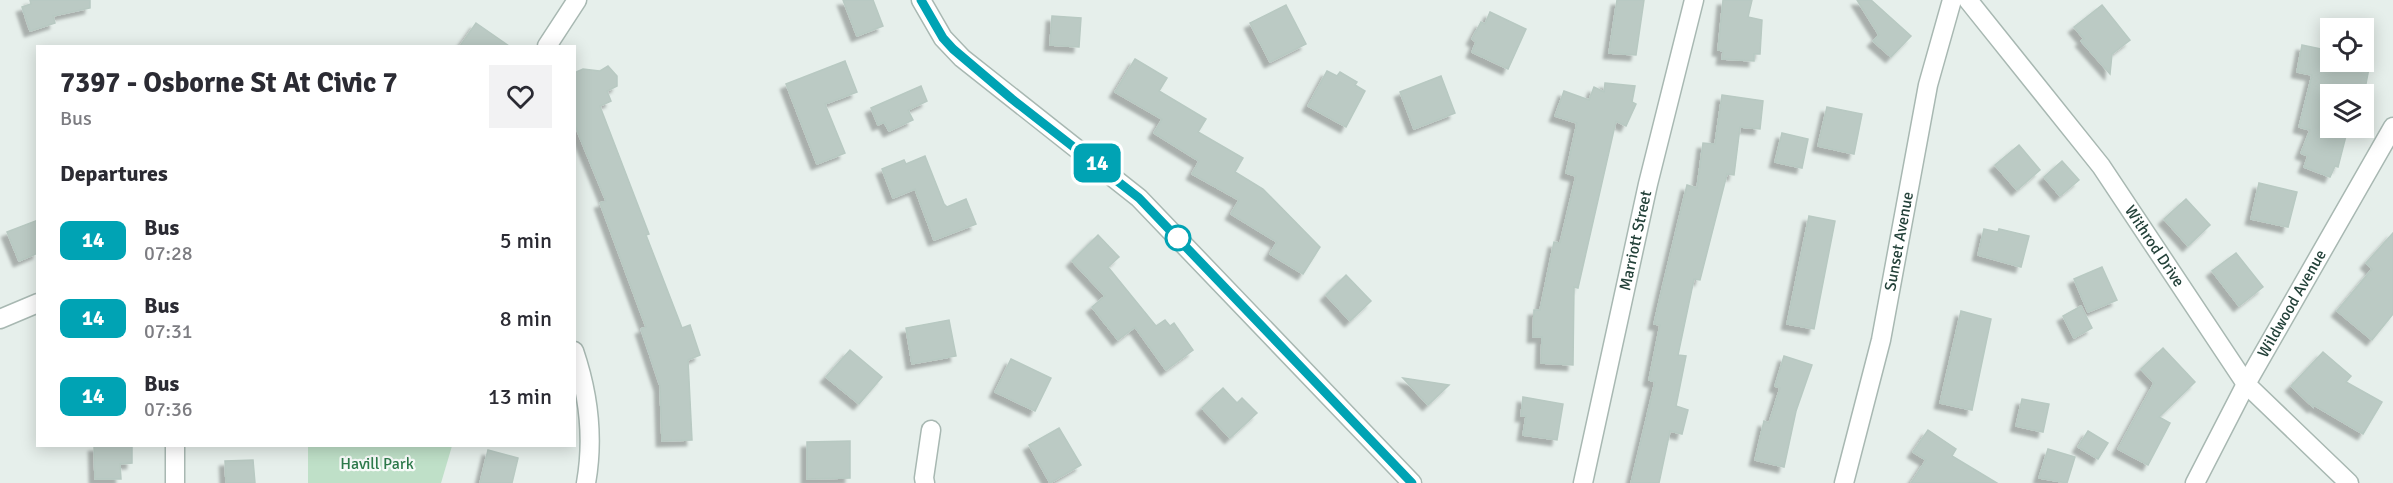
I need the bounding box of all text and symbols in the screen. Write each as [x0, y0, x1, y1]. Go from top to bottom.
map controls [2320, 18, 2374, 138]
button: locate [2320, 18, 2374, 72]
button: heart [489, 65, 552, 128]
text: 7397 - Osborne St At Civic 7 [60, 66, 398, 100]
button: layers [2320, 84, 2374, 138]
text: Bus [60, 106, 92, 131]
line badge: 14 [1070, 144, 1124, 182]
text: 14 [1086, 150, 1108, 176]
text: Departures [60, 160, 168, 187]
street label: Marriott Street [1615, 188, 1656, 293]
street label: Sunset Avenue [1880, 190, 1918, 293]
street label: Withrod Drive [2120, 202, 2189, 291]
text: Bus [144, 214, 179, 241]
unlabelled marker [1165, 225, 1191, 251]
text: 14 [82, 227, 104, 253]
text: 5 min [500, 227, 552, 254]
text: 07:28 [144, 241, 193, 266]
street label: Wildwood Avenue [2253, 246, 2331, 361]
text: Bus [144, 292, 179, 319]
text: 14 [82, 305, 104, 331]
text: 8 min [500, 305, 552, 332]
text: 07:31 [144, 319, 193, 344]
text: Bus [144, 370, 179, 397]
text: 14 [82, 383, 104, 409]
text: 13 min [488, 383, 552, 410]
text: 07:36 [144, 397, 193, 422]
park label: Havill Park [340, 454, 414, 474]

